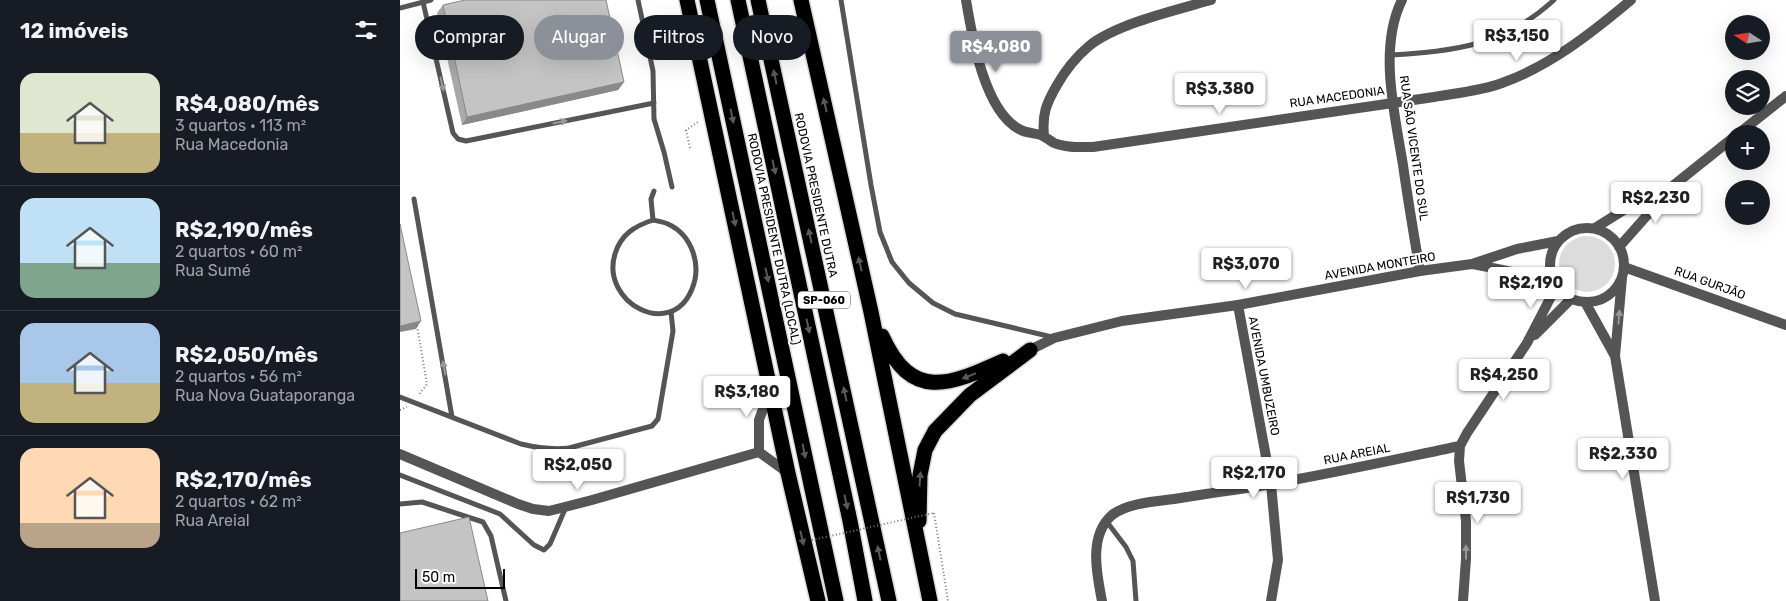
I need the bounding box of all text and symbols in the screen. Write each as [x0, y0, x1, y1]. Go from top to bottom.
chip: Comprar [415, 15, 524, 60]
chip: Alugar [534, 15, 624, 60]
chip: Filtros [634, 15, 723, 60]
chip: Novo [733, 15, 811, 60]
north arrow [1725, 15, 1770, 60]
map controls [1725, 15, 1770, 225]
icon: filters [352, 16, 380, 44]
text: 12 imóveis [20, 18, 128, 43]
pin: R$3,150 [1471, 20, 1563, 62]
text: R$3,150 [1485, 26, 1549, 45]
pin: R$4,080 [950, 30, 1042, 73]
text: R$4,080 [961, 37, 1031, 56]
one-way arrow [771, 69, 779, 85]
button: layers [1725, 70, 1770, 115]
pin: R$3,380 [1174, 72, 1266, 115]
street label: RUA SÃO VICENTE DO SUL [1397, 74, 1431, 222]
one-way arrow [438, 76, 446, 91]
text: R$3,380 [1186, 79, 1255, 98]
street label: RUA MACEDONIA [1289, 83, 1385, 111]
text: R$4,080/mês [175, 91, 319, 116]
icon: home [60, 93, 120, 153]
one-way arrow [821, 98, 829, 113]
one-way arrow [728, 108, 736, 124]
street label: RODOVIA PRESIDENTE DUTRA [792, 111, 840, 279]
text: 3 quartos · 113 m² [175, 116, 306, 135]
one-way arrow [552, 118, 567, 126]
button: + [1725, 125, 1770, 170]
street label: RODOVIA PRESIDENTE DUTRA (LOCAL) [745, 132, 803, 346]
text: Rua Macedonia [175, 135, 288, 154]
one-way arrow [770, 160, 778, 175]
button: − [1725, 180, 1770, 225]
pin: R$2,230 [1610, 182, 1702, 224]
text: R$2,230 [1622, 188, 1690, 207]
one-way arrow [730, 211, 738, 226]
text: R$2,190/mês [175, 217, 313, 242]
icon: home [60, 218, 120, 278]
one-way arrow [806, 228, 814, 243]
text: 2 quartos · 60 m² [175, 242, 303, 261]
pin: R$3,070 [1200, 248, 1292, 290]
street label: AVENIDA MONTEIRO [1323, 249, 1437, 283]
text: R$3,070 [1212, 254, 1280, 273]
one-way arrow [856, 256, 864, 272]
text: Rua Sumé [175, 261, 251, 280]
street label: RUA GURJÃO [1673, 264, 1747, 302]
pin: R$2,190 [1485, 266, 1577, 309]
one-way arrow [763, 267, 771, 283]
text: R$2,190 [1499, 273, 1563, 292]
road number: SP-060 [798, 292, 850, 308]
one-way arrow [1615, 309, 1623, 325]
street label: AVENIDA UMBUZEIRO [1246, 315, 1282, 437]
one-way arrow [804, 319, 812, 334]
text: R$2,050/mês [175, 342, 318, 367]
icon: home [60, 343, 120, 403]
pin: R$4,250 [1458, 358, 1550, 401]
one-way arrow [439, 360, 447, 376]
text: R$4,250 [1470, 365, 1538, 384]
text: 2 quartos · 56 m² [175, 367, 302, 386]
one-way arrow [962, 372, 976, 380]
pin: R$3,180 [701, 376, 793, 418]
text: R$3,180 [714, 382, 780, 401]
text: Rua Nova Guataporanga [175, 386, 355, 405]
one-way arrow [841, 387, 849, 402]
pin: R$2,330 [1577, 438, 1669, 480]
street label: RUA AREIAL [1322, 441, 1392, 467]
one-way arrow [800, 443, 808, 458]
text: R$2,330 [1589, 444, 1657, 463]
pin: R$2,050 [532, 448, 624, 491]
text: R$2,050 [544, 455, 612, 474]
pin: R$2,170 [1208, 456, 1300, 499]
text: R$2,170 [1222, 463, 1286, 482]
text: R$2,170/mês [175, 467, 312, 492]
icon: home [60, 468, 120, 528]
one-way arrow [917, 471, 925, 487]
pin: R$1,730 [1432, 482, 1524, 524]
text: R$1,730 [1446, 488, 1510, 507]
text: 2 quartos · 62 m² [175, 492, 302, 511]
one-way arrow [842, 495, 850, 511]
text: Rua Areial [175, 511, 250, 530]
one-way arrow [798, 530, 806, 545]
one-way arrow [1462, 544, 1470, 560]
one-way arrow [875, 546, 883, 561]
scale bar [415, 566, 505, 589]
text: 50 m [422, 569, 455, 586]

